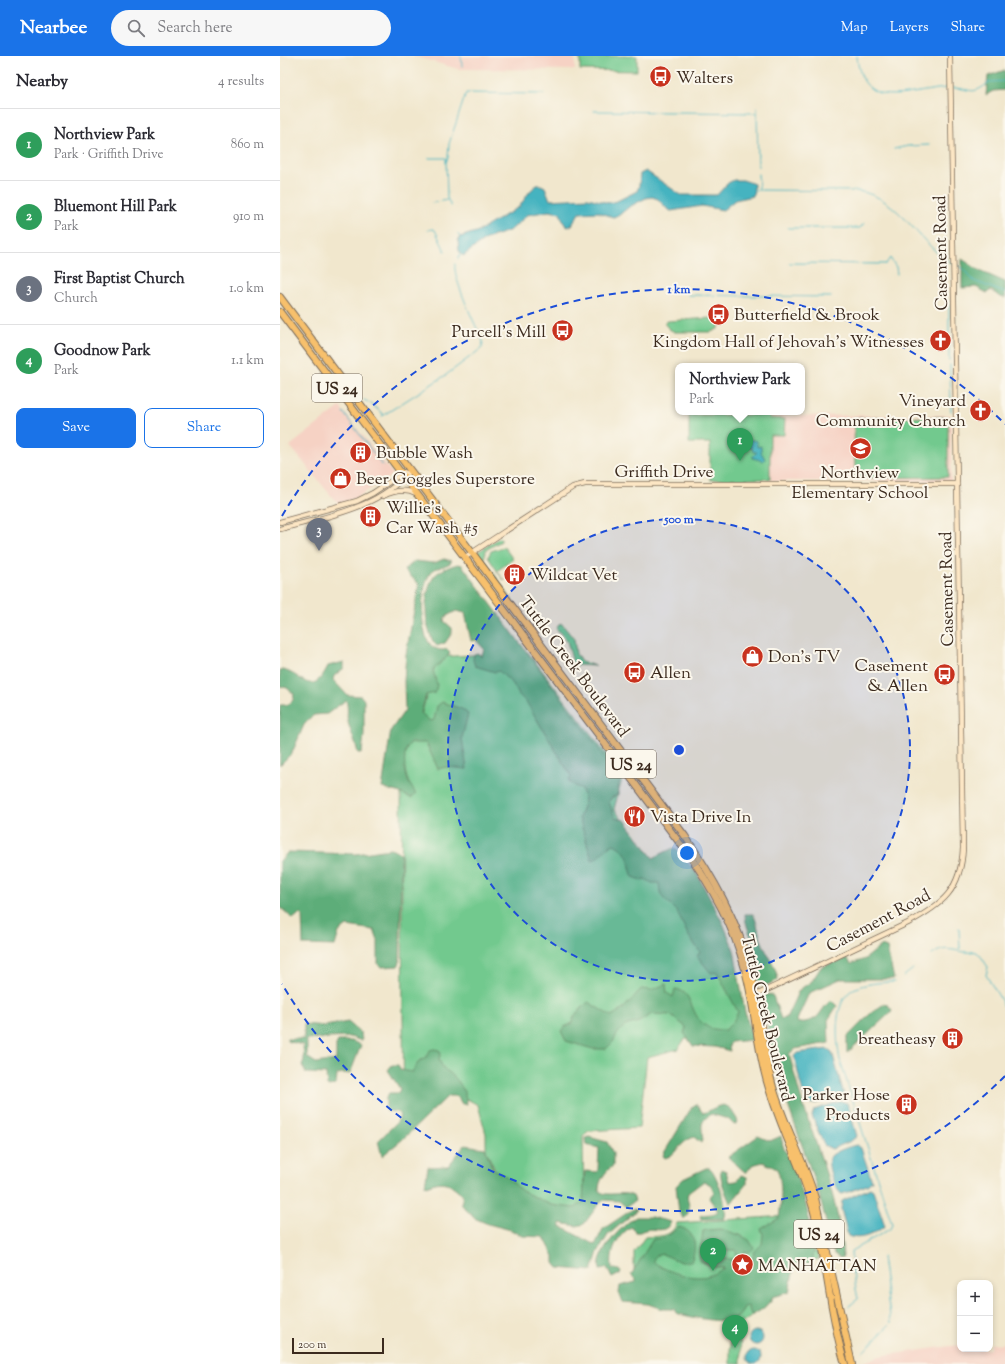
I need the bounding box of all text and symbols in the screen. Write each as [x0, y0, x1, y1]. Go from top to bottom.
search box [111, 10, 391, 46]
text: Nearbee [20, 15, 87, 42]
icon: search [125, 17, 147, 39]
text: Search here [157, 18, 233, 39]
text: Map [841, 18, 868, 38]
text: Layers [890, 18, 928, 38]
text: Share [950, 18, 985, 38]
bus stop icon: Walters [648, 64, 674, 90]
place label: Walters [676, 67, 733, 91]
text: Nearby [16, 70, 68, 94]
text: 4 results [218, 73, 264, 91]
text: Northview Park [54, 125, 155, 146]
text: 1 [27, 136, 31, 154]
text: 860 m [231, 136, 264, 154]
text: Park · Griffith Drive [54, 146, 163, 164]
street label: Casement Road [929, 195, 955, 311]
text: Bluemont Hill Park [54, 197, 177, 218]
text: 2 [26, 208, 32, 226]
text: 910 m [233, 208, 264, 226]
text: Park [54, 218, 79, 236]
text: First Baptist Church [54, 269, 185, 290]
text: 3 [26, 280, 32, 298]
text: 1.0 km [229, 280, 264, 298]
text: 1 km [666, 281, 691, 299]
text: Church [54, 290, 98, 308]
bus stop icon: Butterfield & Brook [706, 301, 732, 327]
place label: Butterfield & Brook [734, 304, 880, 328]
bus stop icon: Purcell's Mill [549, 318, 575, 344]
place label: Purcell's Mill [451, 321, 546, 345]
church icon: Kingdom Hall of Jehovah's Witnesses [927, 328, 953, 354]
place label: Kingdom Hall of Jehovah's Witnesses [653, 331, 924, 355]
text: Goodnow Park [54, 341, 151, 362]
text: 4 [26, 352, 32, 370]
text: 1.1 km [231, 352, 264, 370]
text: Park [54, 362, 79, 380]
popup [675, 363, 805, 415]
text: Northview Park [689, 370, 791, 391]
road number: US 24 [312, 374, 362, 402]
place label: Vineyard Community Church [816, 390, 966, 434]
text: Park [689, 391, 714, 409]
church icon: Vineyard Community Church [968, 397, 994, 423]
button: Save [16, 408, 136, 448]
button: Share [144, 408, 264, 448]
pin: 1 [727, 428, 753, 461]
school or university icon: Northview Elementary School [847, 435, 873, 461]
building icon: Bubble Wash [348, 439, 374, 465]
place label: Bubble Wash [376, 442, 473, 466]
street label: Griffith Drive [614, 461, 714, 485]
place label: Northview Elementary School [791, 462, 929, 506]
shop icon: Beer Goggles Superstore [327, 465, 353, 491]
place label: Beer Goggles Superstore [356, 468, 535, 492]
place label: Willie's Car Wash #5 [386, 497, 478, 541]
building icon: Willie's Car Wash #5 [358, 504, 384, 530]
text: 500 m [663, 511, 694, 529]
pin: 3 [306, 518, 332, 551]
street label: Casement Road [935, 531, 961, 647]
building icon: Wildcat Vet [502, 561, 528, 587]
place label: Wildcat Vet [530, 564, 617, 588]
street label: Tuttle Creek Boulevard [512, 592, 635, 743]
shop icon: Don's TV [739, 643, 765, 669]
place label: Don's TV [768, 646, 841, 670]
place label: Casement & Allen [855, 655, 928, 699]
bus stop icon: Allen [621, 659, 647, 685]
place label: Allen [650, 662, 691, 686]
bus stop icon: Casement & Allen [931, 662, 957, 688]
centre of rings [672, 743, 686, 757]
road number: US 24 [606, 750, 656, 778]
restaurant icon: Vista Drive In [621, 803, 647, 829]
place label: Vista Drive In [650, 806, 752, 830]
your location [677, 843, 697, 863]
street label: Casement Road [822, 884, 936, 959]
street label: Tuttle Creek Boulevard [734, 933, 798, 1105]
building icon: breatheasy [939, 1025, 965, 1051]
place label: breatheasy [858, 1028, 937, 1052]
place label: Parker Hose Products [803, 1084, 890, 1128]
building icon: Parker Hose Products [893, 1091, 919, 1117]
road number: US 24 [794, 1220, 844, 1248]
pin: 2 [700, 1238, 726, 1271]
place icon: MANHATTAN [729, 1252, 755, 1278]
place label: MANHATTAN [758, 1255, 877, 1279]
map controls [957, 1280, 993, 1352]
button: + [957, 1280, 993, 1316]
pin: 4 [722, 1315, 748, 1348]
button: − [957, 1316, 993, 1352]
scale bar [292, 1336, 384, 1355]
text: 200 m [298, 1337, 326, 1353]

